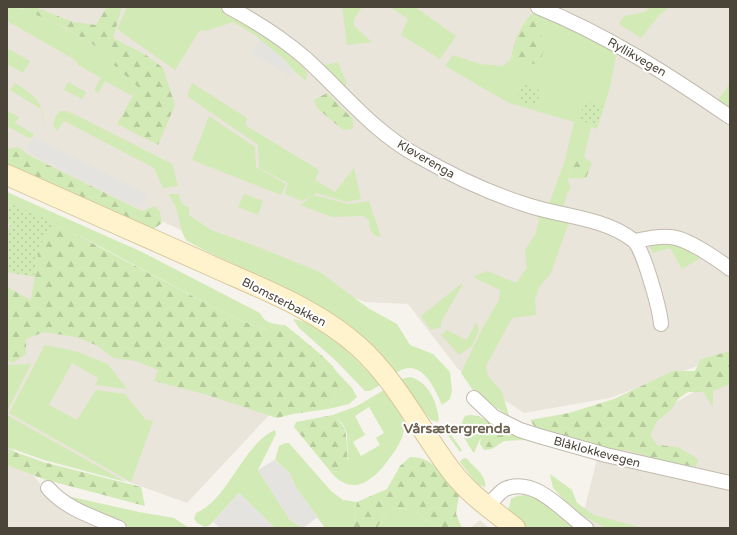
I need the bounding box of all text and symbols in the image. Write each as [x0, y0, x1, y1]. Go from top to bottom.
street label: Ryllikvegen [605, 35, 669, 79]
street label: Kløverenga [395, 137, 457, 181]
street label: Blomsterbakken [240, 275, 328, 329]
district label: Vårsætergrenda [403, 420, 511, 437]
street label: Blåklokkevegen [552, 434, 642, 470]

